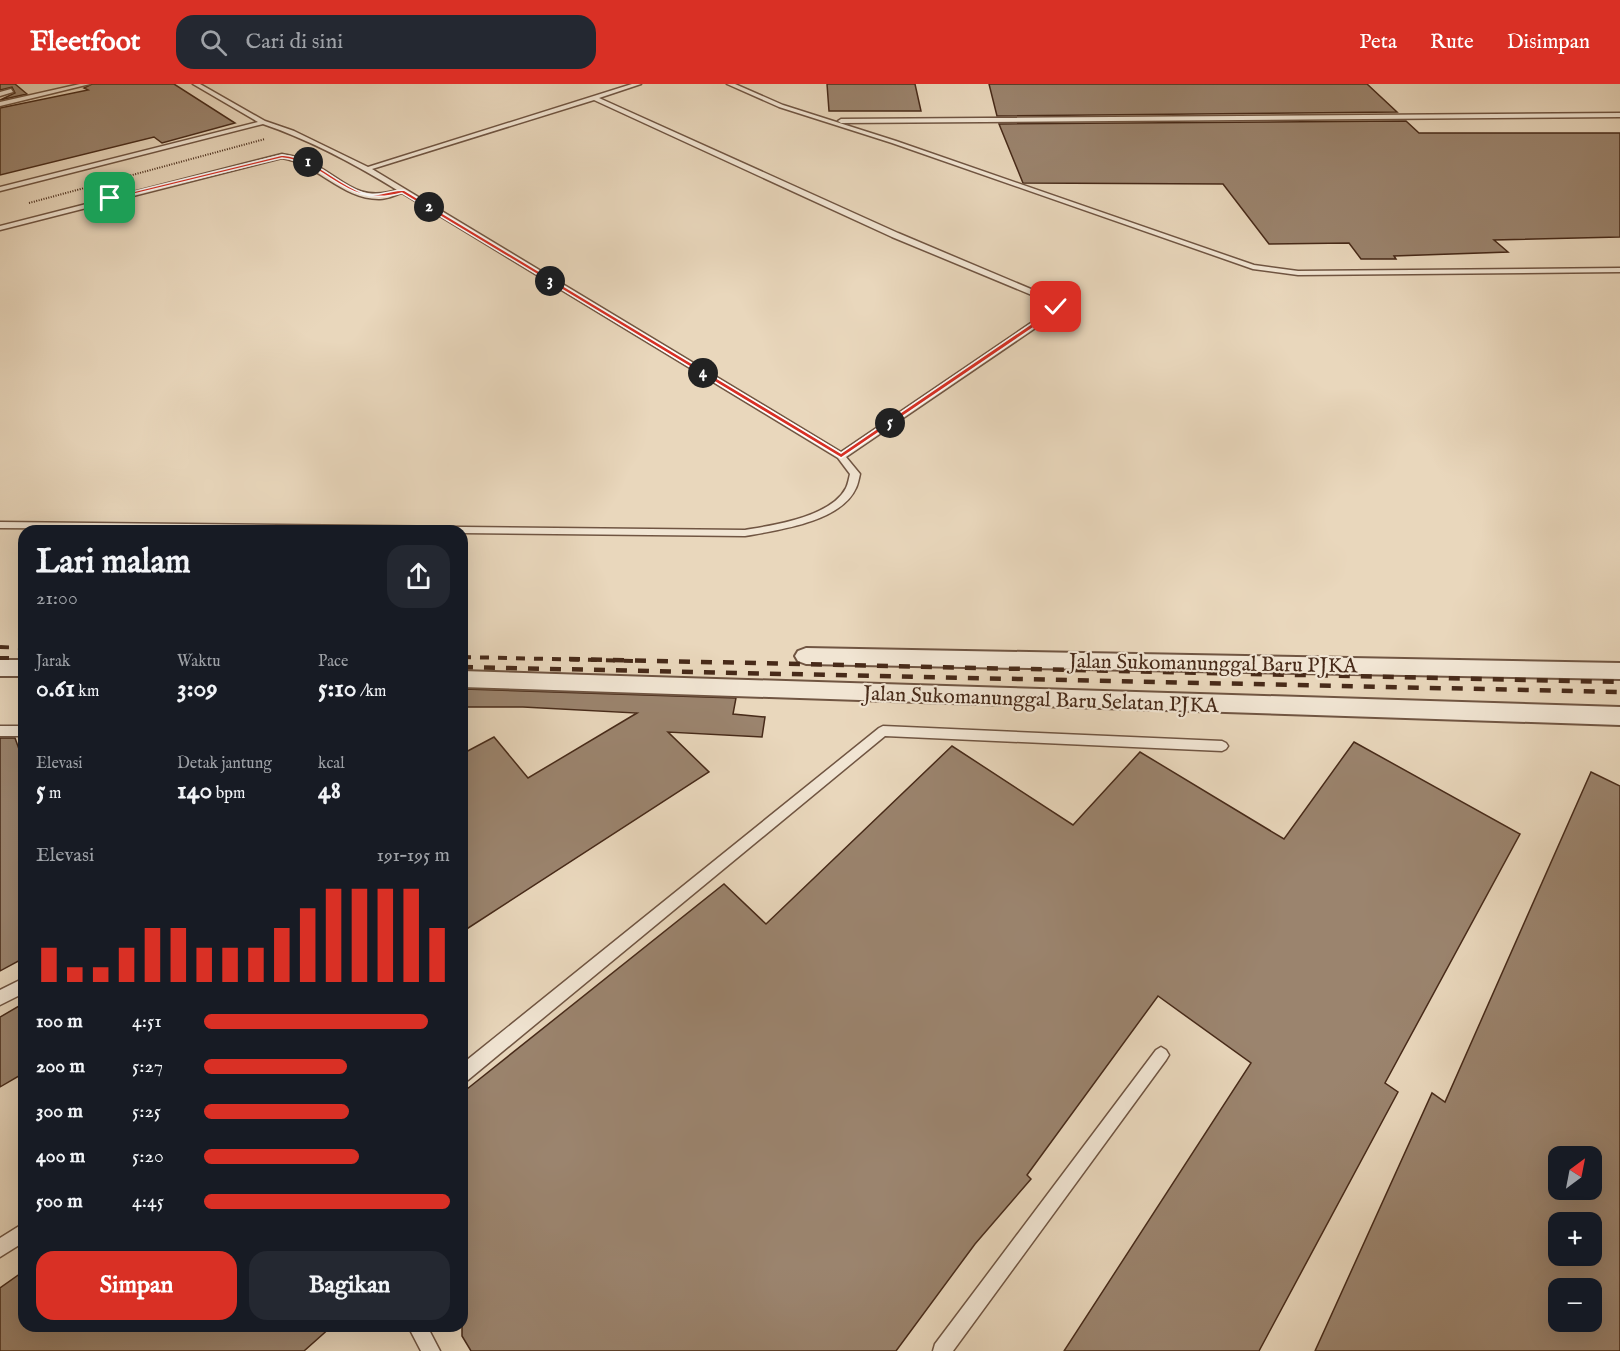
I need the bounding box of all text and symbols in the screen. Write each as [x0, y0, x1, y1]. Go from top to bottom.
search box [176, 15, 596, 69]
text: Fleetfoot [30, 25, 140, 60]
icon: search [197, 26, 230, 59]
text: Cari di sini [245, 28, 343, 56]
text: Peta [1359, 29, 1397, 56]
text: Rute [1430, 29, 1474, 56]
text: Disimpan [1507, 29, 1590, 56]
pin: 1 [293, 147, 323, 177]
text: 1 [305, 152, 311, 172]
pin [84, 172, 135, 223]
icon: arrive [93, 181, 126, 214]
pin: 2 [414, 192, 444, 222]
text: 2 [425, 197, 433, 217]
pin: 3 [535, 266, 565, 296]
text: 3 [547, 271, 553, 291]
pin [1030, 281, 1081, 332]
icon: check [1039, 290, 1072, 323]
pin: 4 [688, 358, 718, 388]
text: 4 [699, 363, 707, 383]
pin: 5 [875, 408, 905, 438]
text: 5 [887, 413, 893, 433]
text: Lari malam [36, 542, 190, 584]
button: share [387, 545, 450, 608]
text: 21:00 [36, 586, 78, 611]
street label: Jalan Sukomanunggal Baru PJKA [1067, 648, 1358, 681]
text: Jarak [36, 652, 70, 672]
text: Waktu [177, 652, 221, 672]
text: Pace [318, 652, 348, 672]
text: 0.61 [36, 672, 75, 705]
text: 3:09 [177, 672, 218, 705]
text: 5:10 [318, 672, 357, 705]
street label: Jalan Sukomanunggal Baru Selatan PJKA [861, 681, 1220, 720]
text: km [75, 682, 99, 702]
text: /km [357, 682, 386, 702]
text: Elevasi [36, 754, 83, 774]
text: Detak jantung [177, 754, 272, 774]
text: kcal [318, 754, 345, 774]
text: 5 [36, 774, 45, 807]
text: 140 [177, 774, 212, 807]
text: 48 [318, 774, 341, 807]
text: m [45, 784, 61, 804]
text: bpm [212, 784, 245, 804]
text: Elevasi [36, 843, 94, 868]
text: 191–195 m [377, 843, 450, 868]
text: 100 m [36, 1009, 83, 1034]
text: 4:51 [132, 1009, 162, 1034]
text: 200 m [36, 1054, 85, 1079]
text: 5:27 [132, 1054, 163, 1079]
text: 300 m [36, 1099, 83, 1124]
text: 5:25 [132, 1099, 161, 1124]
text: 400 m [36, 1144, 85, 1169]
text: 5:20 [132, 1144, 164, 1169]
north arrow [1548, 1146, 1602, 1200]
map controls [1548, 1146, 1602, 1332]
text: 500 m [36, 1189, 83, 1214]
text: 4:45 [132, 1189, 164, 1214]
button: + [1548, 1212, 1602, 1266]
button: Simpan [36, 1251, 237, 1320]
button: Bagikan [249, 1251, 450, 1320]
button: − [1548, 1278, 1602, 1332]

